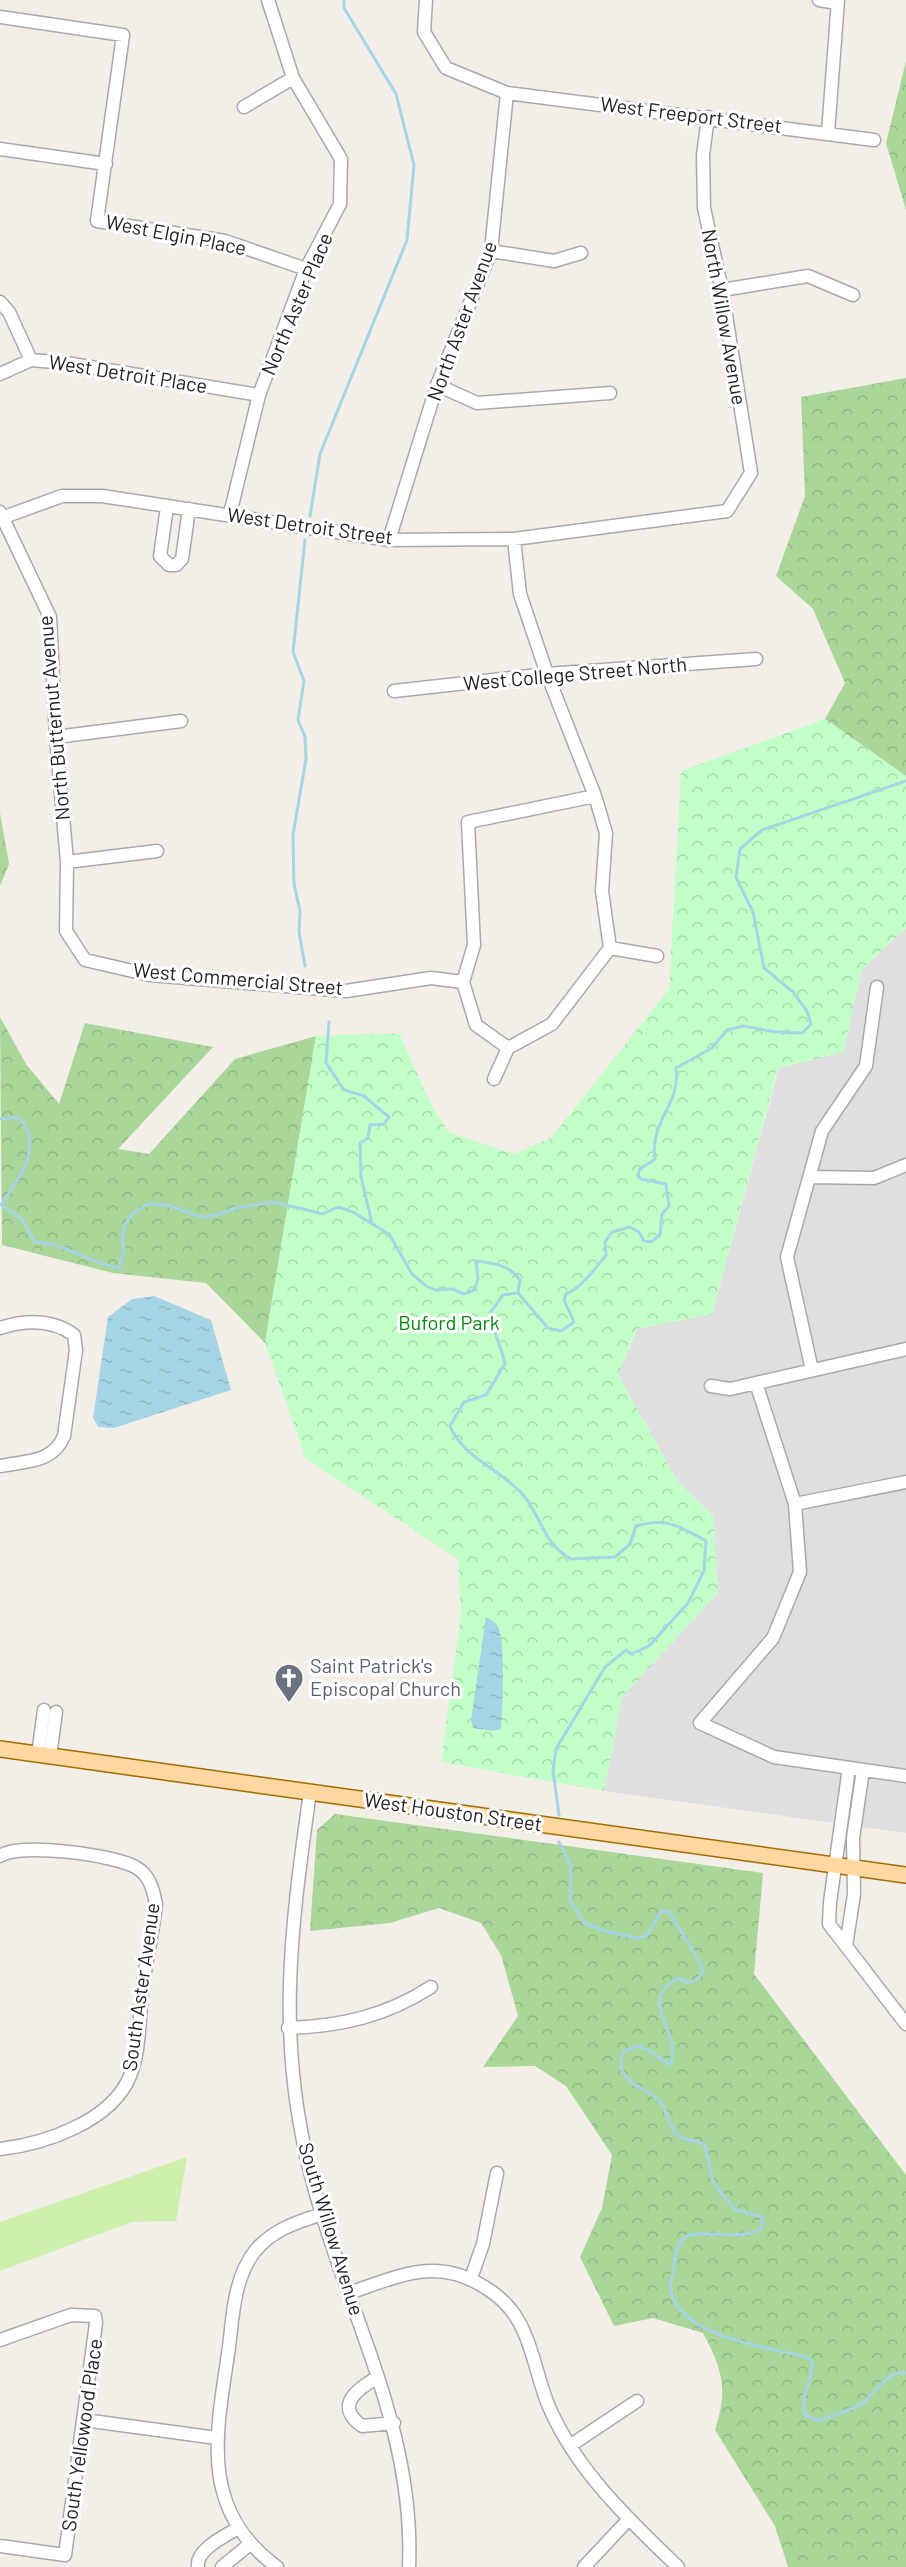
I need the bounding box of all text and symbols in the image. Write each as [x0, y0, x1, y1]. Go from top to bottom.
street label: West Freeport Street [599, 91, 783, 137]
street label: West Elgin Place [104, 209, 249, 259]
street label: North Willow Avenue [698, 227, 752, 407]
street label: North Aster Place [255, 229, 337, 378]
street label: North Aster Avenue [421, 237, 501, 404]
street label: West Detroit Place [47, 349, 209, 397]
street label: West Detroit Street [226, 501, 395, 549]
street label: North Butternut Avenue [32, 615, 74, 822]
street label: West College Street North [462, 651, 688, 695]
street label: West Commercial Street [132, 957, 344, 999]
park label: Buford Park [398, 1310, 500, 1334]
place label: Saint Patrick's Episcopal Church [310, 1653, 461, 1700]
church icon: Saint Patrick's Episcopal Church [273, 1662, 305, 1704]
street label: West Houston Street [363, 1787, 544, 1835]
street label: South Aster Avenue [116, 1901, 164, 2073]
street label: South Willow Avenue [294, 2139, 370, 2318]
street label: South Yellowood Place [56, 2337, 106, 2533]

